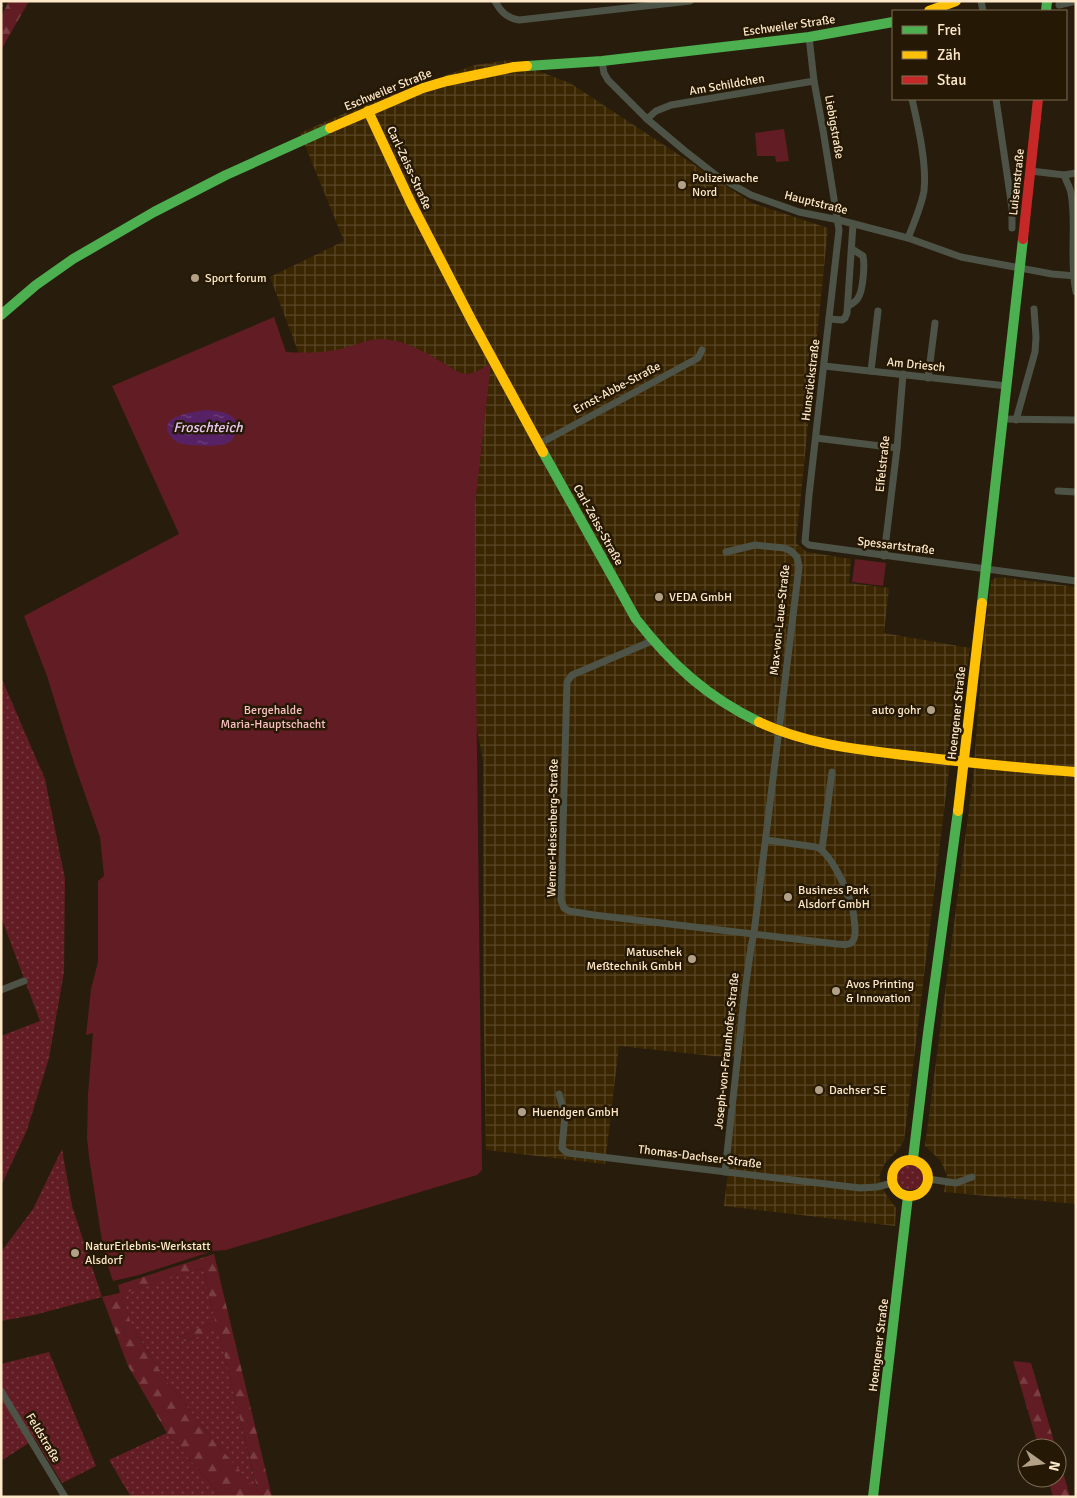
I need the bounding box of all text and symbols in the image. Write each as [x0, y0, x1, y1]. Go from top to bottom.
legend [892, 10, 1067, 100]
street label: Eschweiler Straße [742, 12, 836, 40]
text: Frei [937, 21, 961, 39]
text: Zäh [937, 46, 961, 64]
street label: Eschweiler Straße [342, 66, 434, 114]
street label: Am Schildchen [688, 71, 766, 99]
text: Stau [937, 71, 966, 89]
street label: Liebigstraße [821, 94, 847, 160]
street label: Carl-Zeiss-Straße [383, 124, 435, 212]
street label: Luisenstraße [1006, 148, 1028, 216]
place label: Polizeiwache Nord [692, 171, 759, 200]
marker: Polizeiwache Nord [676, 179, 688, 191]
street label: Hauptstraße [783, 188, 849, 218]
place label: Sport forum [205, 271, 266, 286]
marker: Sport forum [189, 272, 201, 284]
street label: Hunsrückstraße [799, 338, 823, 422]
street label: Am Driesch [886, 354, 946, 376]
street label: Ernst-Abbe-Straße [571, 359, 663, 417]
water label: Froschteich [173, 419, 243, 436]
street label: Eifelstraße [873, 435, 893, 493]
street label: Carl-Zeiss-Straße [570, 482, 626, 568]
street label: Spessartstraße [856, 534, 936, 558]
street label: Max-von-Laue-Straße [767, 564, 793, 676]
place label: VEDA GmbH [669, 590, 732, 605]
marker: VEDA GmbH [653, 591, 665, 603]
street label: Hoengener Straße [945, 666, 969, 760]
park label: Bergehalde Maria-Hauptschacht [220, 703, 326, 732]
place label: auto gohr [872, 703, 922, 718]
marker: auto gohr [925, 704, 937, 716]
street label: Werner-Heisenberg-Straße [544, 759, 562, 897]
place label: Business Park Alsdorf GmbH [798, 883, 870, 912]
marker: Business Park Alsdorf GmbH [782, 891, 794, 903]
place label: Matuschek Meßtechnik GmbH [586, 945, 682, 974]
marker: Matuschek Meßtechnik GmbH [686, 953, 698, 965]
street label: Joseph-von-Fraunhofer-Straße [711, 972, 743, 1130]
place label: Avos Printing & Innovation [846, 977, 914, 1006]
marker: Avos Printing & Innovation [830, 985, 842, 997]
place label: Dachser SE [829, 1083, 887, 1098]
marker: Dachser SE [813, 1084, 825, 1096]
place label: Huendgen GmbH [532, 1105, 619, 1120]
marker: Huendgen GmbH [516, 1106, 528, 1118]
street label: Thomas-Dachser-Straße [637, 1142, 763, 1172]
place label: NaturErlebnis-Werkstatt Alsdorf [85, 1239, 210, 1268]
marker: NaturErlebnis-Werkstatt Alsdorf [69, 1247, 81, 1259]
street label: Hoengener Straße [866, 1298, 892, 1392]
street label: Feldstraße [22, 1411, 64, 1465]
north arrow [1017, 1438, 1067, 1488]
text: N [1045, 1459, 1064, 1473]

